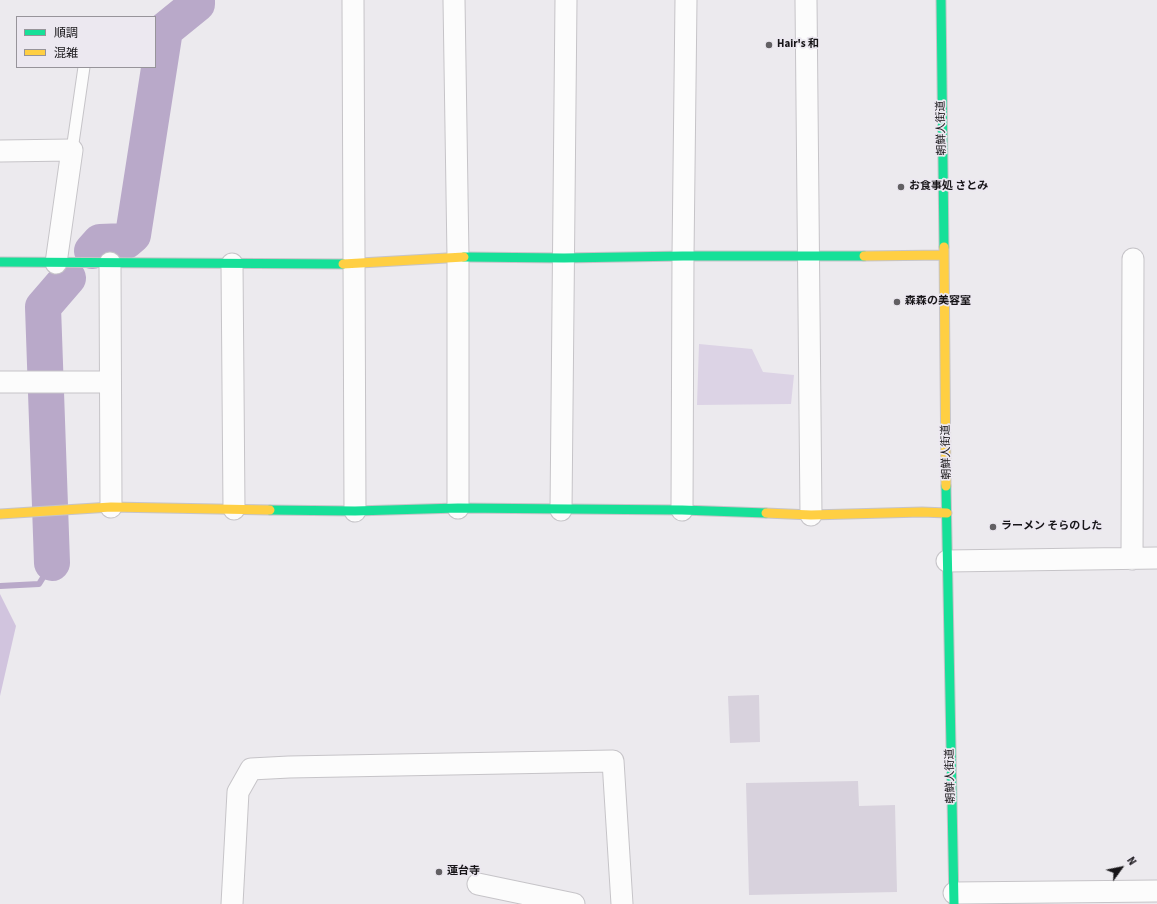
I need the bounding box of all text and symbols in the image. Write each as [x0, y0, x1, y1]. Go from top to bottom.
legend [16, 16, 156, 68]
text: 順調 [54, 25, 78, 42]
place label: Hair's 和 [777, 38, 819, 52]
marker: Hair's 和 [764, 40, 774, 50]
text: 混雑 [54, 45, 78, 62]
street label: 朝鮮人街道 [935, 100, 949, 156]
place label: お食事処 さとみ [909, 180, 988, 194]
marker: お食事処 さとみ [896, 182, 906, 192]
place label: 森森の美容室 [905, 295, 971, 309]
marker: 森森の美容室 [892, 297, 902, 307]
street label: 朝鮮人街道 [940, 424, 954, 480]
place label: ラーメン そらのした [1001, 520, 1102, 534]
marker: ラーメン そらのした [988, 522, 998, 532]
street label: 朝鮮人街道 [944, 748, 958, 804]
north arrow [1101, 848, 1141, 888]
text: N [1123, 854, 1140, 868]
place label: 蓮台寺 [447, 865, 480, 879]
marker: 蓮台寺 [434, 867, 444, 877]

